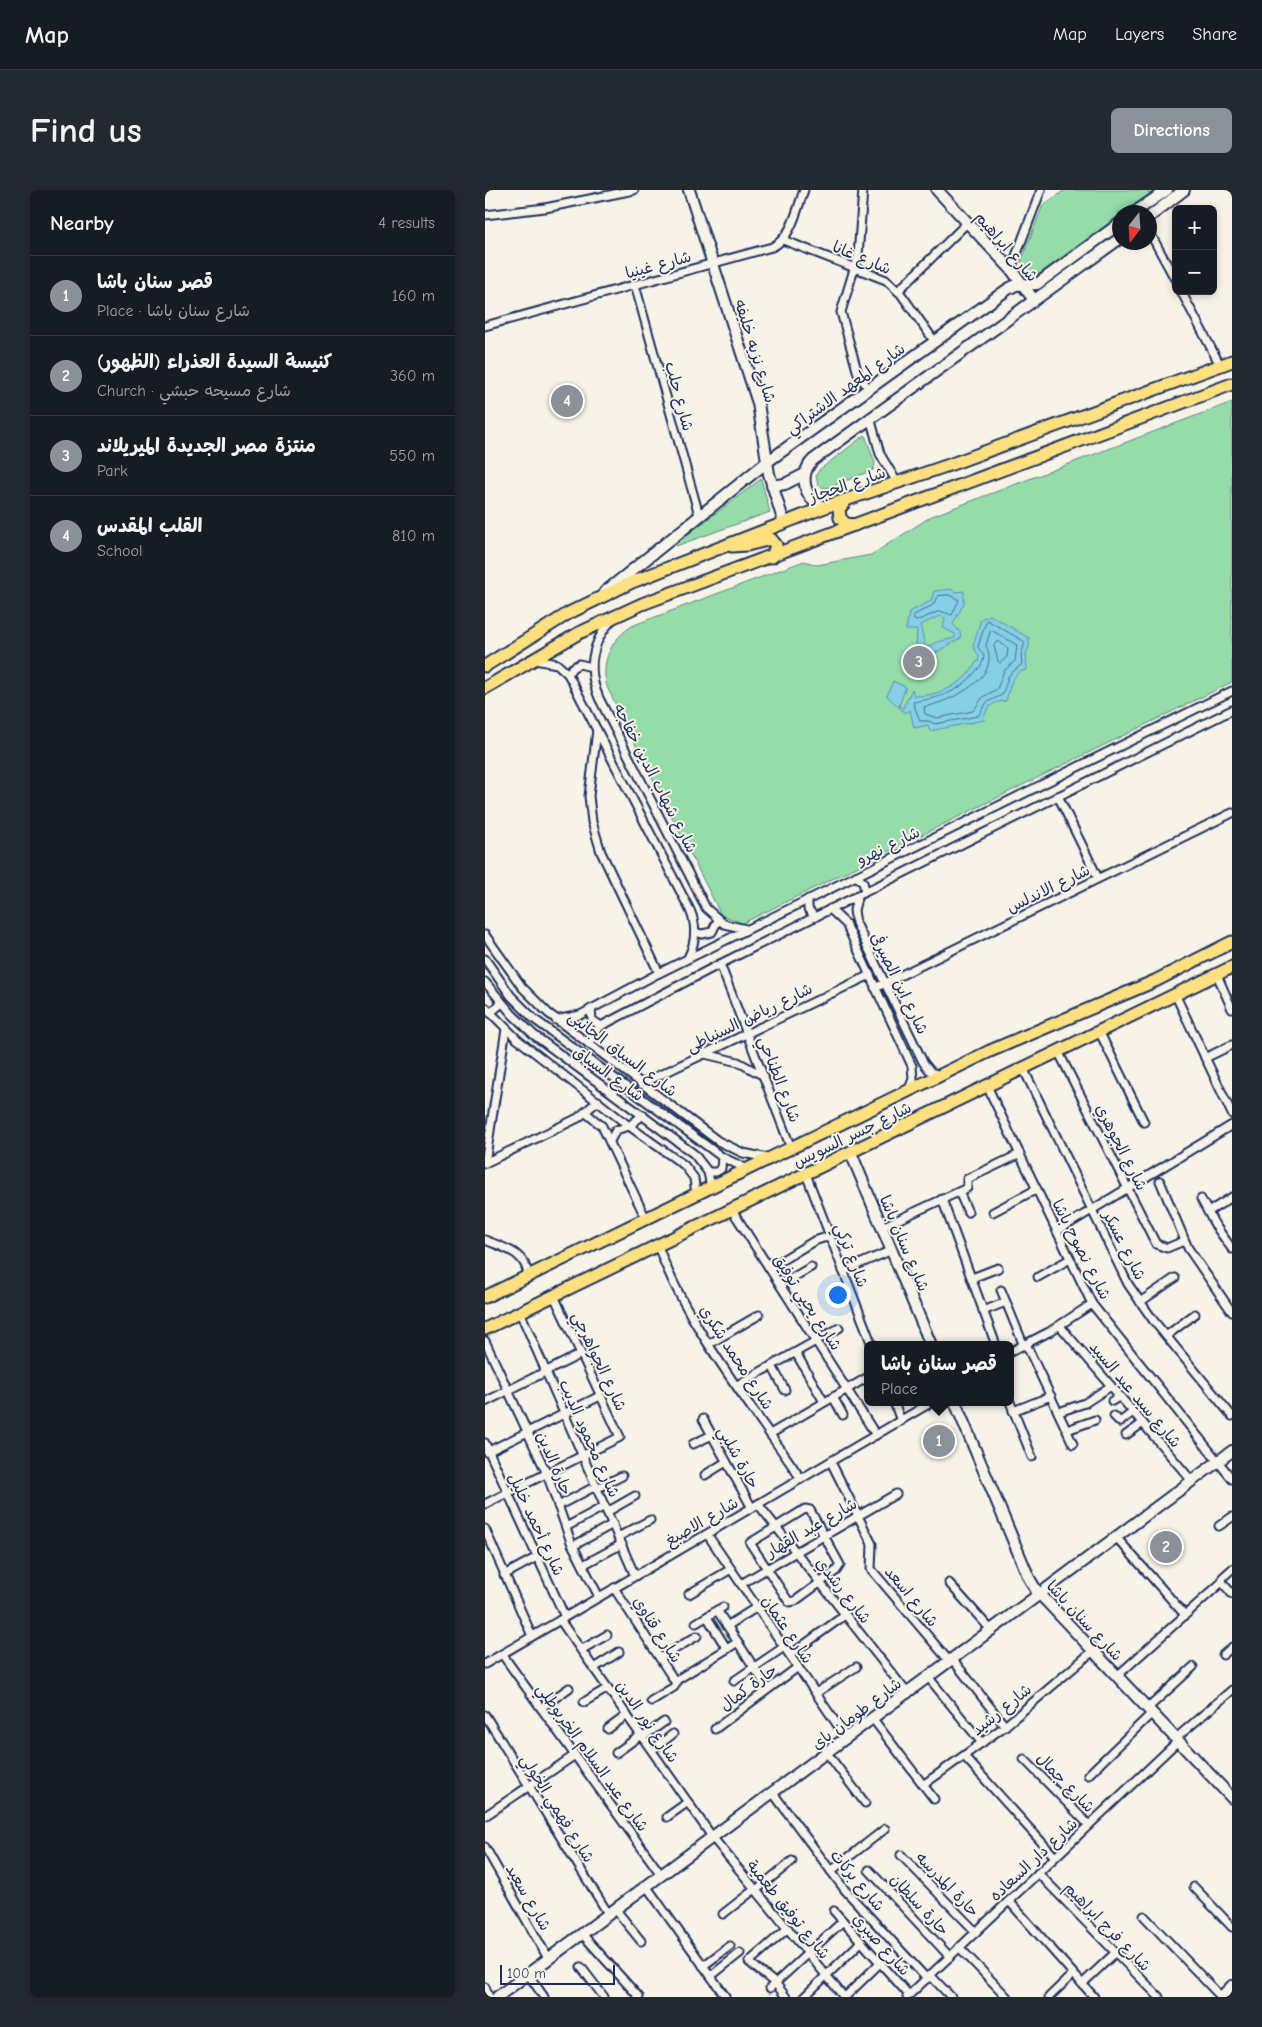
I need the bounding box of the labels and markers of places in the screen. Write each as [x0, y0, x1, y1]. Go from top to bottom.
pin: 4 [551, 382, 583, 420]
pin: 3 [903, 643, 935, 681]
pin: 1 [923, 1422, 955, 1460]
pin: 2 [1150, 1528, 1182, 1566]

